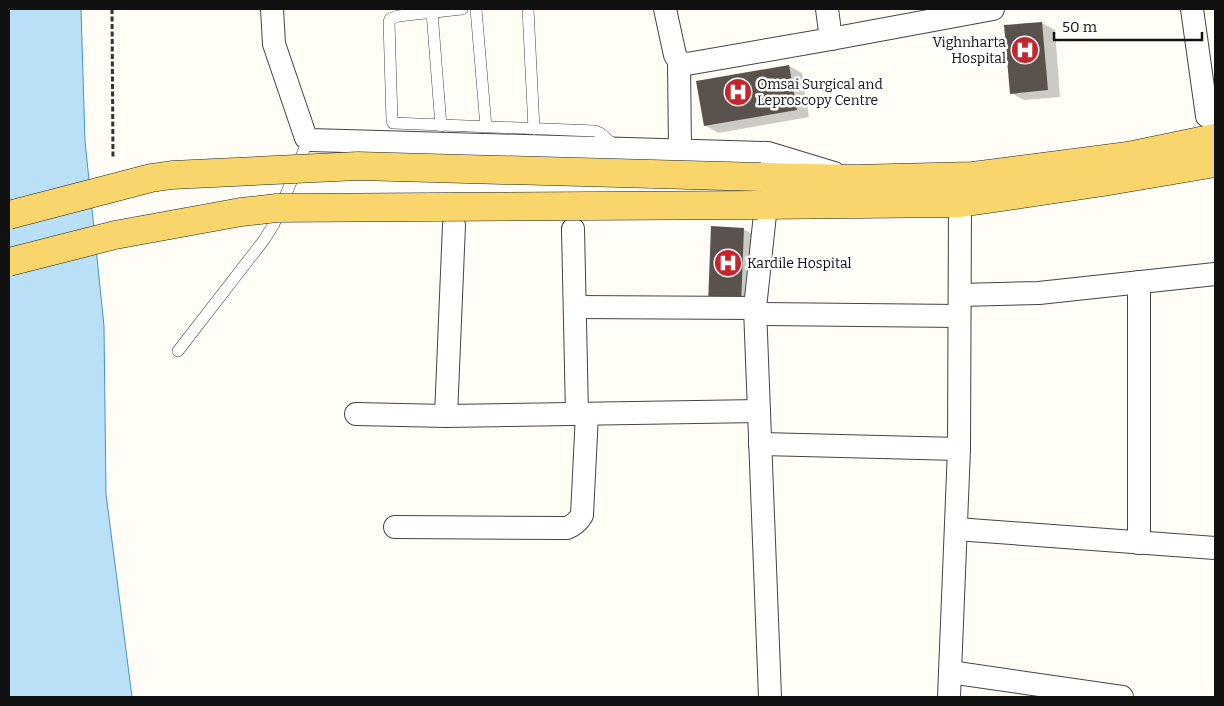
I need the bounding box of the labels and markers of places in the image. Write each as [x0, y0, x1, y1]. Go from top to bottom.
place label: Vighnharta Hospital [932, 34, 1006, 67]
hospital icon: Vighnharta Hospital [1010, 35, 1040, 65]
place label: Omsai Surgical and Leproscopy Centre [757, 76, 883, 109]
hospital icon: Omsai Surgical and Leproscopy Centre [723, 77, 753, 107]
hospital icon: Kardile Hospital [713, 248, 743, 278]
place label: Kardile Hospital [747, 255, 852, 272]

